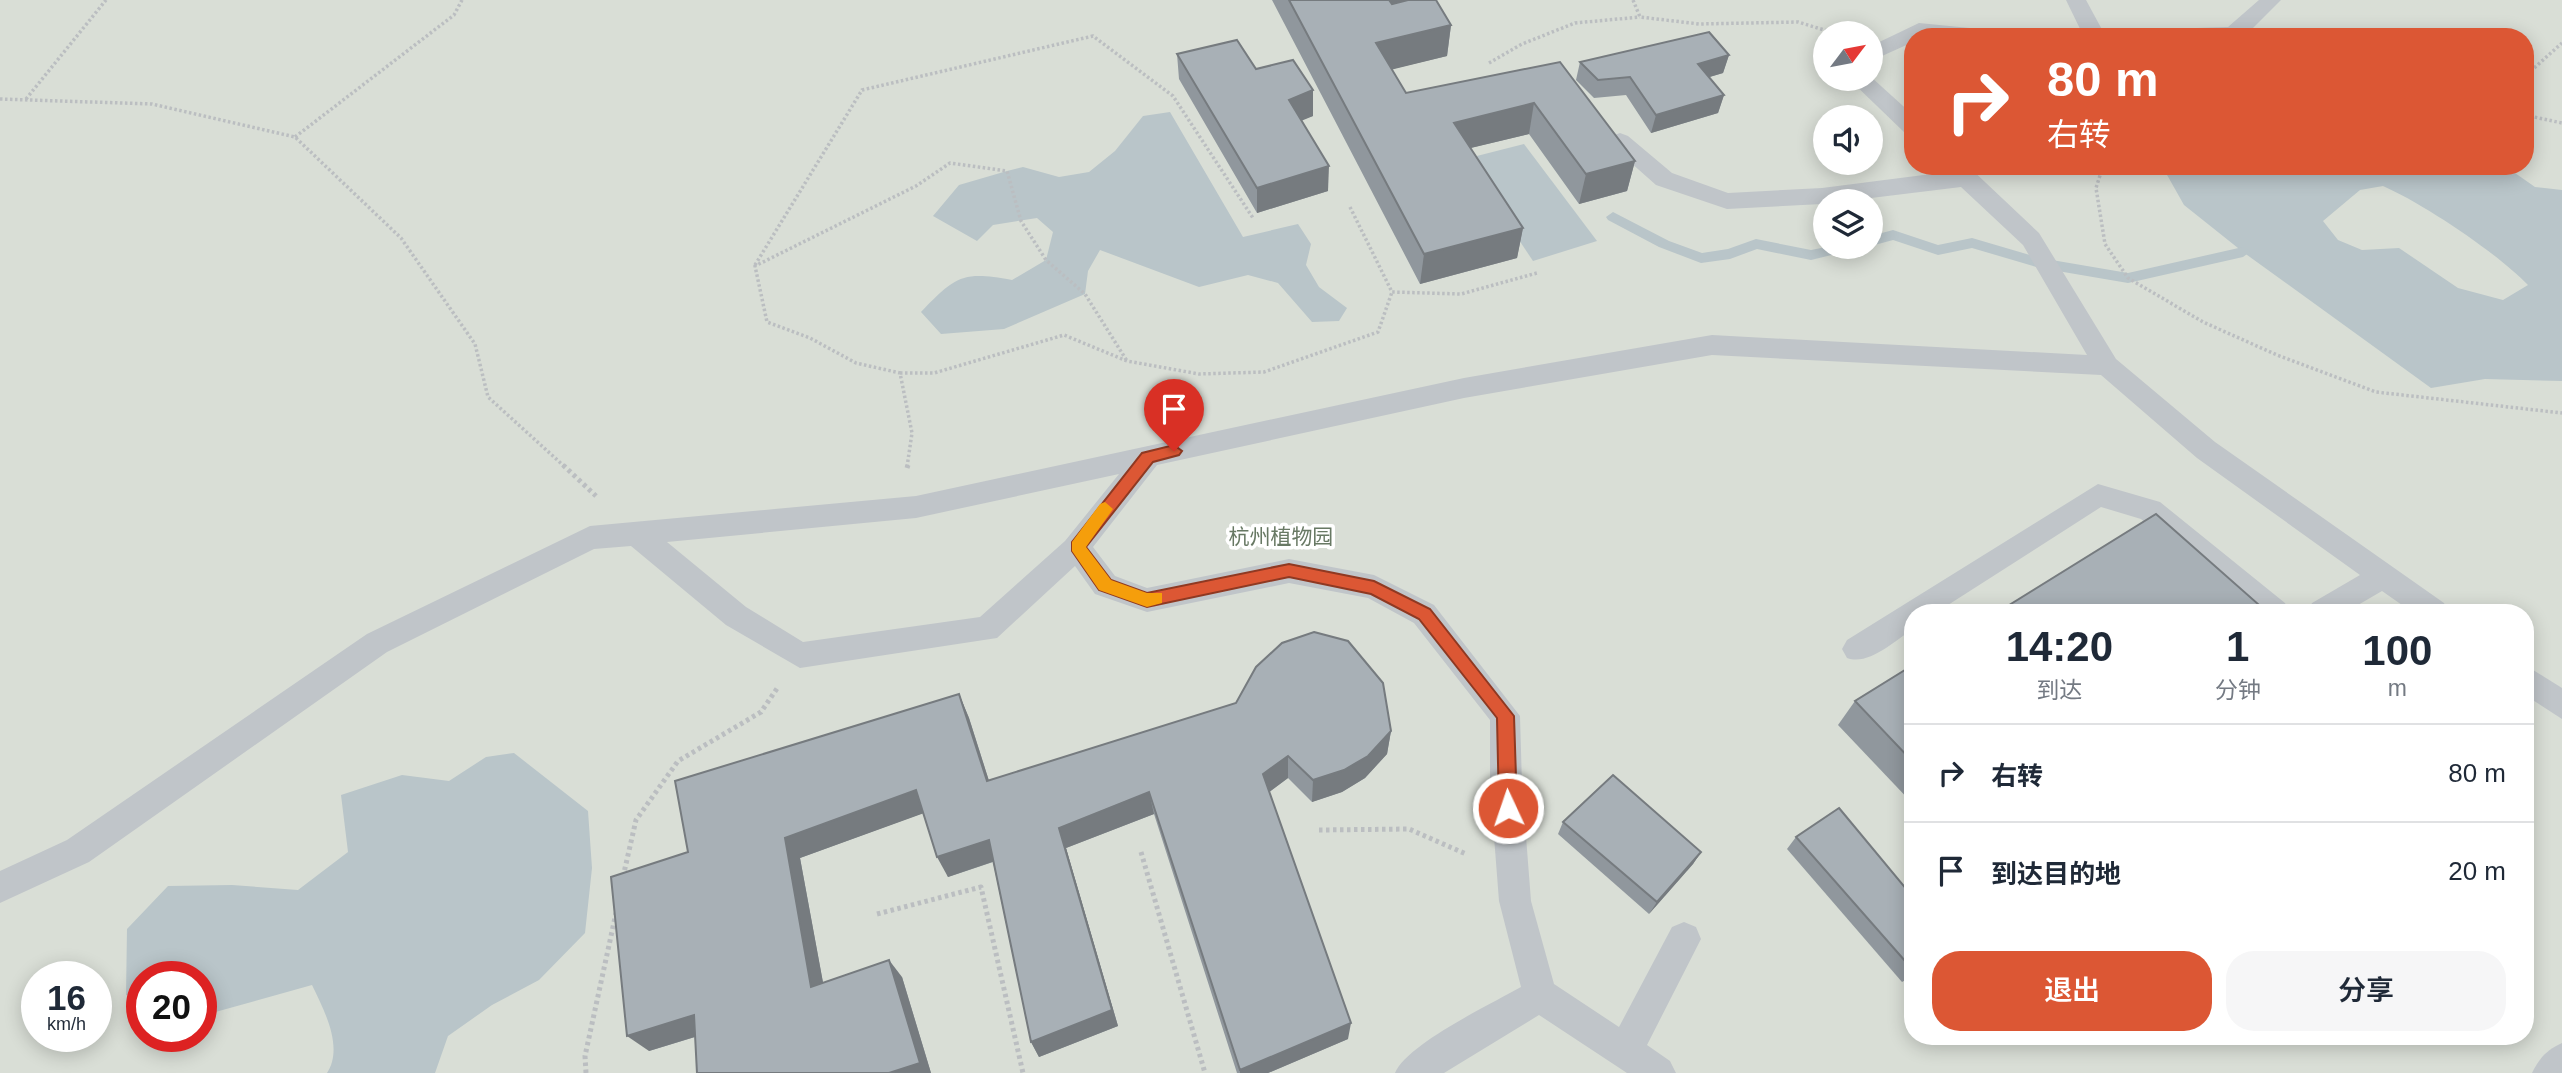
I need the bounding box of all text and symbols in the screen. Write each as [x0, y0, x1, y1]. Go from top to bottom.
north arrow [1813, 21, 1883, 91]
map controls [1813, 21, 1883, 259]
text: 80 m [2047, 52, 2159, 106]
icon: right [1932, 56, 2023, 147]
button: sound [1813, 105, 1883, 175]
text: 右转 [2047, 117, 2111, 153]
button: layers [1813, 189, 1883, 259]
pin [1144, 379, 1204, 451]
icon: arrive [1155, 390, 1193, 428]
park label: 杭州植物园 [1229, 525, 1334, 548]
text: 14:20 [2006, 623, 2113, 670]
text: 1 [2226, 623, 2249, 670]
text: 100 [2362, 627, 2432, 674]
text: m [2388, 675, 2407, 701]
text: 到达 [2036, 677, 2082, 703]
text: 分钟 [2215, 677, 2261, 703]
icon: right [1932, 754, 1970, 792]
text: 80 m [2448, 758, 2506, 788]
text: 右转 [1991, 761, 2043, 791]
position arrow [1471, 771, 1545, 845]
icon: arrive [1932, 852, 1970, 890]
text: 20 m [2448, 856, 2506, 886]
text: 到达目的地 [1991, 859, 2121, 889]
button: 退出 [1932, 951, 2212, 1031]
button: 分享 [2226, 951, 2506, 1031]
speed limit sign: 20 [126, 961, 217, 1052]
text: 16 [47, 978, 86, 1017]
text: km/h [47, 1014, 86, 1034]

